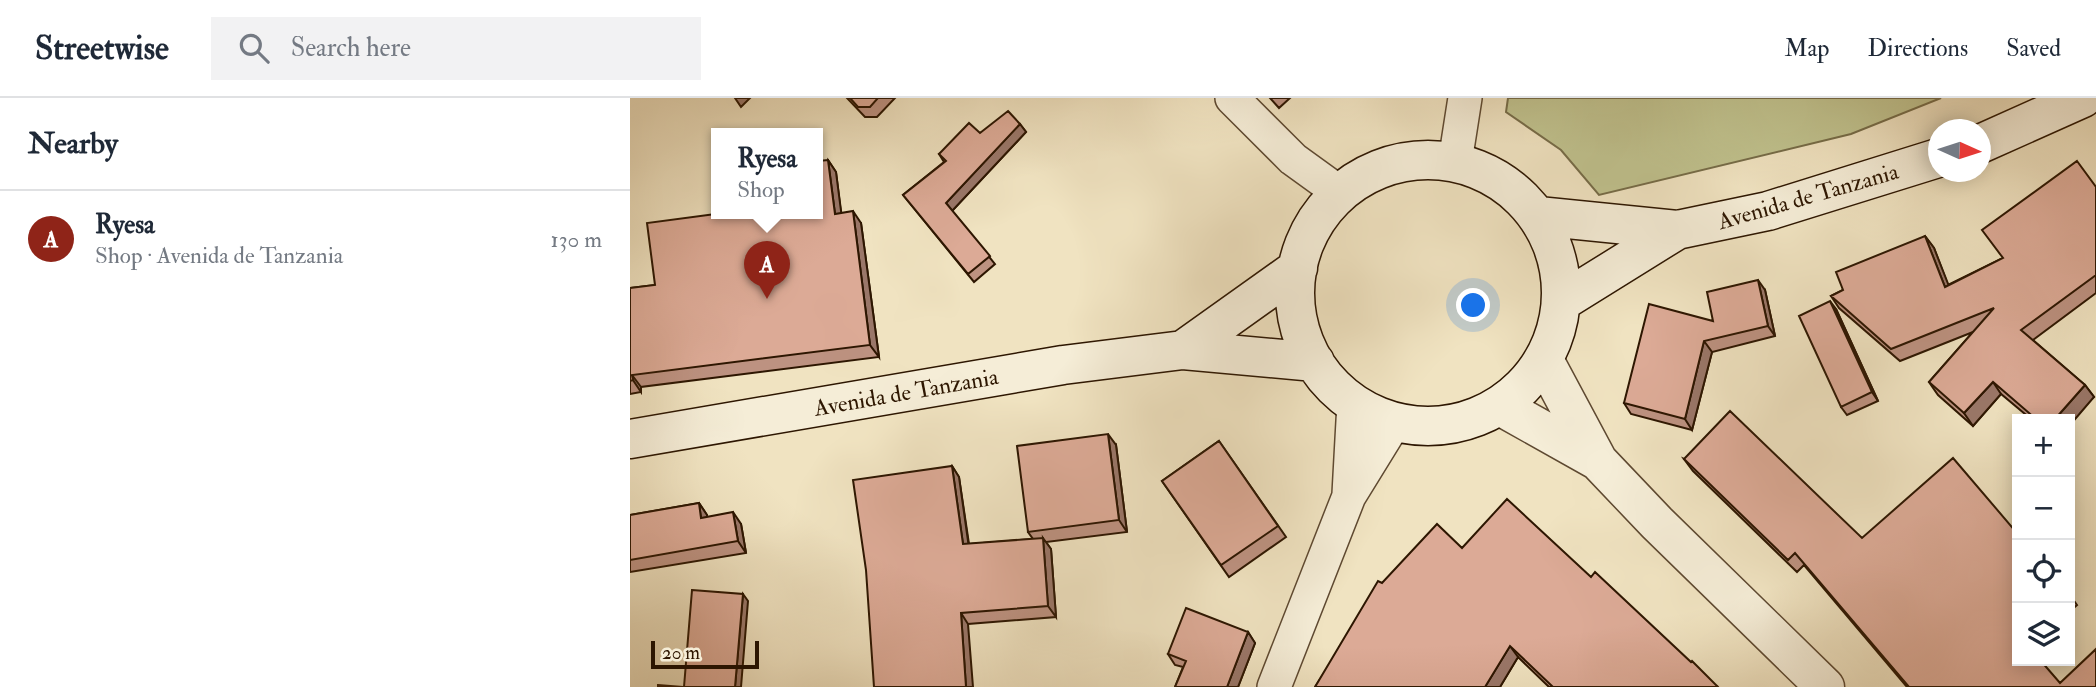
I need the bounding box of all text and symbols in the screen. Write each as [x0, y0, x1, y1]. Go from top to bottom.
search box [211, 17, 701, 80]
text: Streetwise [35, 28, 169, 69]
icon: search [235, 29, 273, 67]
text: Search here [291, 32, 411, 64]
text: Map [1784, 33, 1829, 64]
text: Directions [1867, 33, 1968, 64]
text: Saved [2006, 33, 2061, 64]
north arrow [1928, 119, 1991, 182]
text: Nearby [28, 125, 118, 162]
popup [711, 128, 823, 219]
text: Ryesa [737, 143, 797, 175]
street label: Avenida de Tanzania [1714, 157, 1902, 236]
text: Shop [737, 175, 785, 204]
text: Ryesa [95, 209, 155, 241]
text: A [44, 225, 58, 254]
text: 130 m [550, 225, 602, 254]
text: Shop · Avenida de Tanzania [95, 241, 343, 270]
pin: A [744, 241, 790, 299]
your location [1456, 288, 1490, 322]
street label: Avenida de Tanzania [811, 362, 1001, 423]
map controls [2012, 414, 2075, 666]
button: + [2012, 414, 2075, 477]
button: − [2012, 477, 2075, 540]
button: locate [2012, 540, 2075, 603]
button: layers [2012, 603, 2075, 666]
scale bar [651, 638, 760, 670]
text: 20 m [662, 641, 700, 665]

